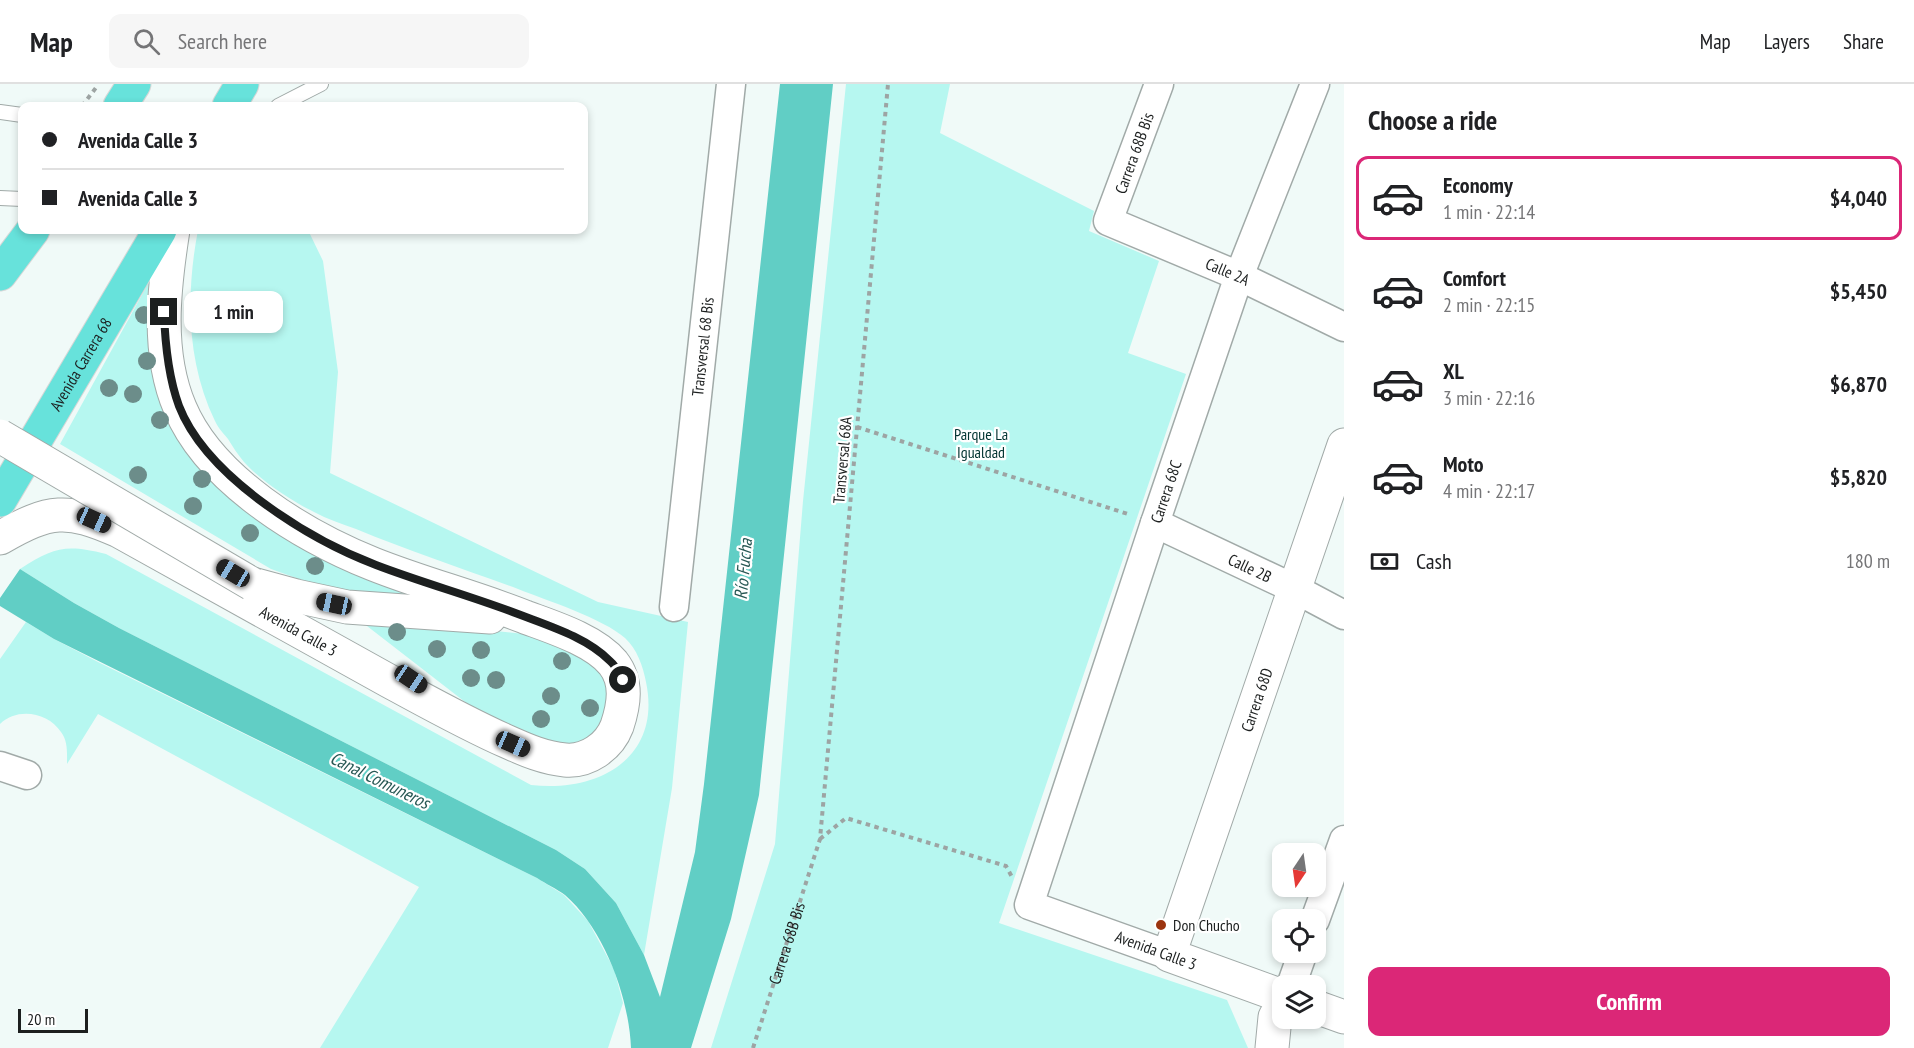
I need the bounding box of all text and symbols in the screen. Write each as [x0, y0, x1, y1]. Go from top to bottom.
search box [109, 14, 529, 68]
text: Map [30, 23, 73, 60]
icon: search [130, 25, 163, 58]
text: Search here [178, 27, 267, 55]
text: Map [1700, 28, 1731, 55]
text: Layers [1764, 28, 1810, 55]
text: Share [1843, 28, 1884, 55]
text: Choose a ride [1368, 103, 1497, 137]
street label: Carrera 68B Bis [1110, 110, 1158, 196]
text: Avenida Calle 3 [78, 126, 198, 154]
icon: car [1371, 171, 1425, 225]
text: Economy [1443, 171, 1513, 199]
text: Avenida Calle 3 [78, 184, 198, 212]
text: $4,040 [1830, 184, 1887, 212]
text: 1 min · 22:14 [1443, 199, 1535, 225]
street label: Calle 2A [1203, 253, 1253, 290]
icon: car [1371, 264, 1425, 318]
text: Comfort [1443, 264, 1506, 292]
text: $5,450 [1830, 277, 1887, 305]
callout: 1 min [185, 291, 284, 333]
text: 2 min · 22:15 [1443, 292, 1535, 318]
street label: Transversal 68 Bis [687, 296, 718, 397]
route end [150, 298, 177, 325]
text: 1 min [213, 299, 254, 325]
street label: Avenida Carrera 68 [45, 314, 116, 414]
icon: car [1371, 357, 1425, 411]
text: XL [1443, 357, 1464, 385]
text: $6,870 [1830, 370, 1887, 398]
text: 3 min · 22:16 [1443, 385, 1535, 411]
street label: Transversal 68A [828, 415, 856, 504]
park label: Parque La Igualdad [954, 424, 1008, 462]
icon: car [1371, 450, 1425, 504]
text: Moto [1443, 450, 1484, 478]
street label: Carrera 68C [1146, 458, 1186, 526]
text: $5,820 [1830, 463, 1887, 491]
text: 4 min · 22:17 [1443, 478, 1535, 504]
car [74, 504, 114, 536]
water label: Río Fucha [729, 537, 757, 600]
icon: cash [1368, 545, 1401, 578]
text: Cash [1416, 547, 1452, 575]
text: 180 m [1846, 548, 1890, 574]
street label: Calle 2B [1225, 549, 1275, 587]
car [213, 556, 253, 590]
car [315, 591, 353, 617]
street label: Avenida Calle 3 [256, 601, 341, 660]
car [391, 661, 431, 697]
street label: Carrera 68D [1236, 665, 1277, 734]
route start [609, 666, 636, 693]
car [493, 728, 533, 760]
water label: Canal Comuneros [327, 746, 435, 815]
north arrow [1272, 843, 1326, 897]
map controls [1272, 843, 1326, 1029]
street label: Carrera 68B Bis [764, 900, 809, 987]
button: locate [1272, 909, 1326, 963]
place label: Don Chucho [1173, 915, 1240, 935]
marker: Don Chucho [1154, 918, 1168, 932]
street label: Avenida Calle 3 [1113, 926, 1199, 974]
button: Confirm [1368, 967, 1890, 1036]
button: layers [1272, 975, 1326, 1029]
scale bar [18, 1006, 88, 1034]
text: 20 m [27, 1009, 55, 1029]

